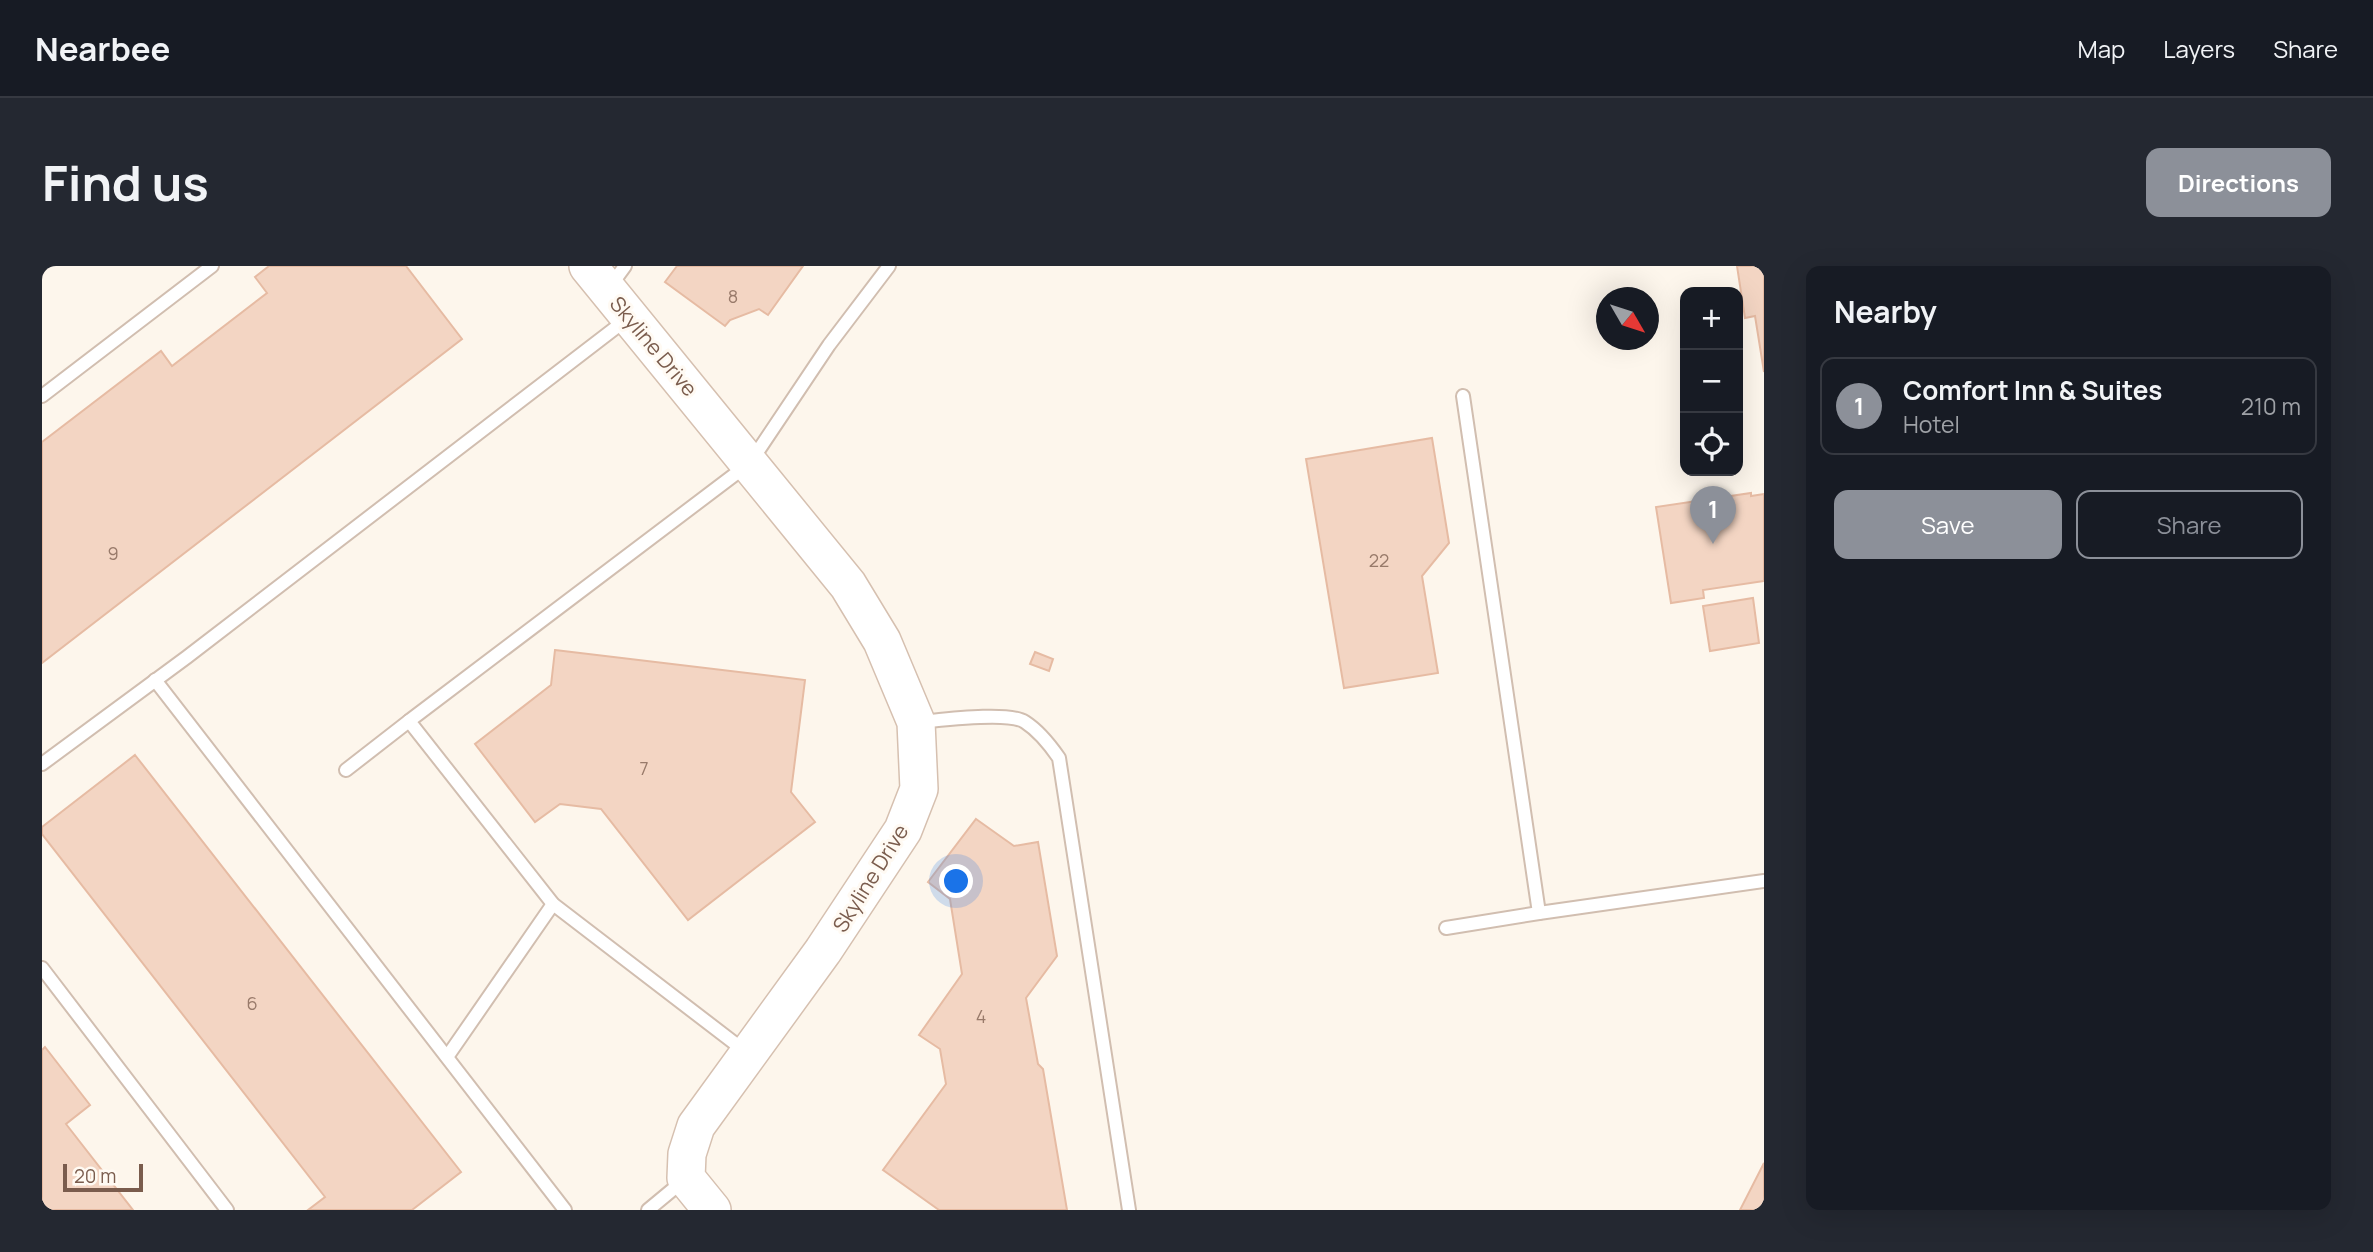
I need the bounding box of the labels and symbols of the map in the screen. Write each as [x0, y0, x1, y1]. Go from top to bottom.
house number: 8 [728, 284, 738, 308]
north arrow [1596, 287, 1659, 350]
street label: Skyline Drive [604, 290, 704, 402]
pin: 1 [1690, 486, 1736, 544]
house number: 9 [107, 541, 119, 565]
house number: 22 [1369, 548, 1389, 572]
house number: 7 [639, 756, 649, 780]
street label: Skyline Drive [826, 819, 914, 937]
your location [939, 864, 973, 898]
house number: 6 [246, 991, 258, 1015]
house number: 4 [976, 1004, 986, 1028]
scale bar [63, 1161, 144, 1193]

